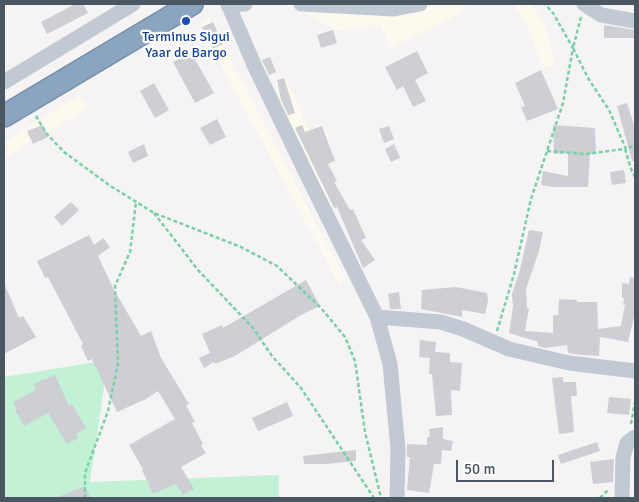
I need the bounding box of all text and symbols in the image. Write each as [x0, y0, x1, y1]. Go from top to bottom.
marker: Terminus Sigui Yaar de Bargo [180, 15, 192, 27]
place label: Terminus Sigui Yaar de Bargo [142, 29, 230, 62]
scale bar [459, 450, 556, 482]
text: 50 m [464, 460, 495, 478]

